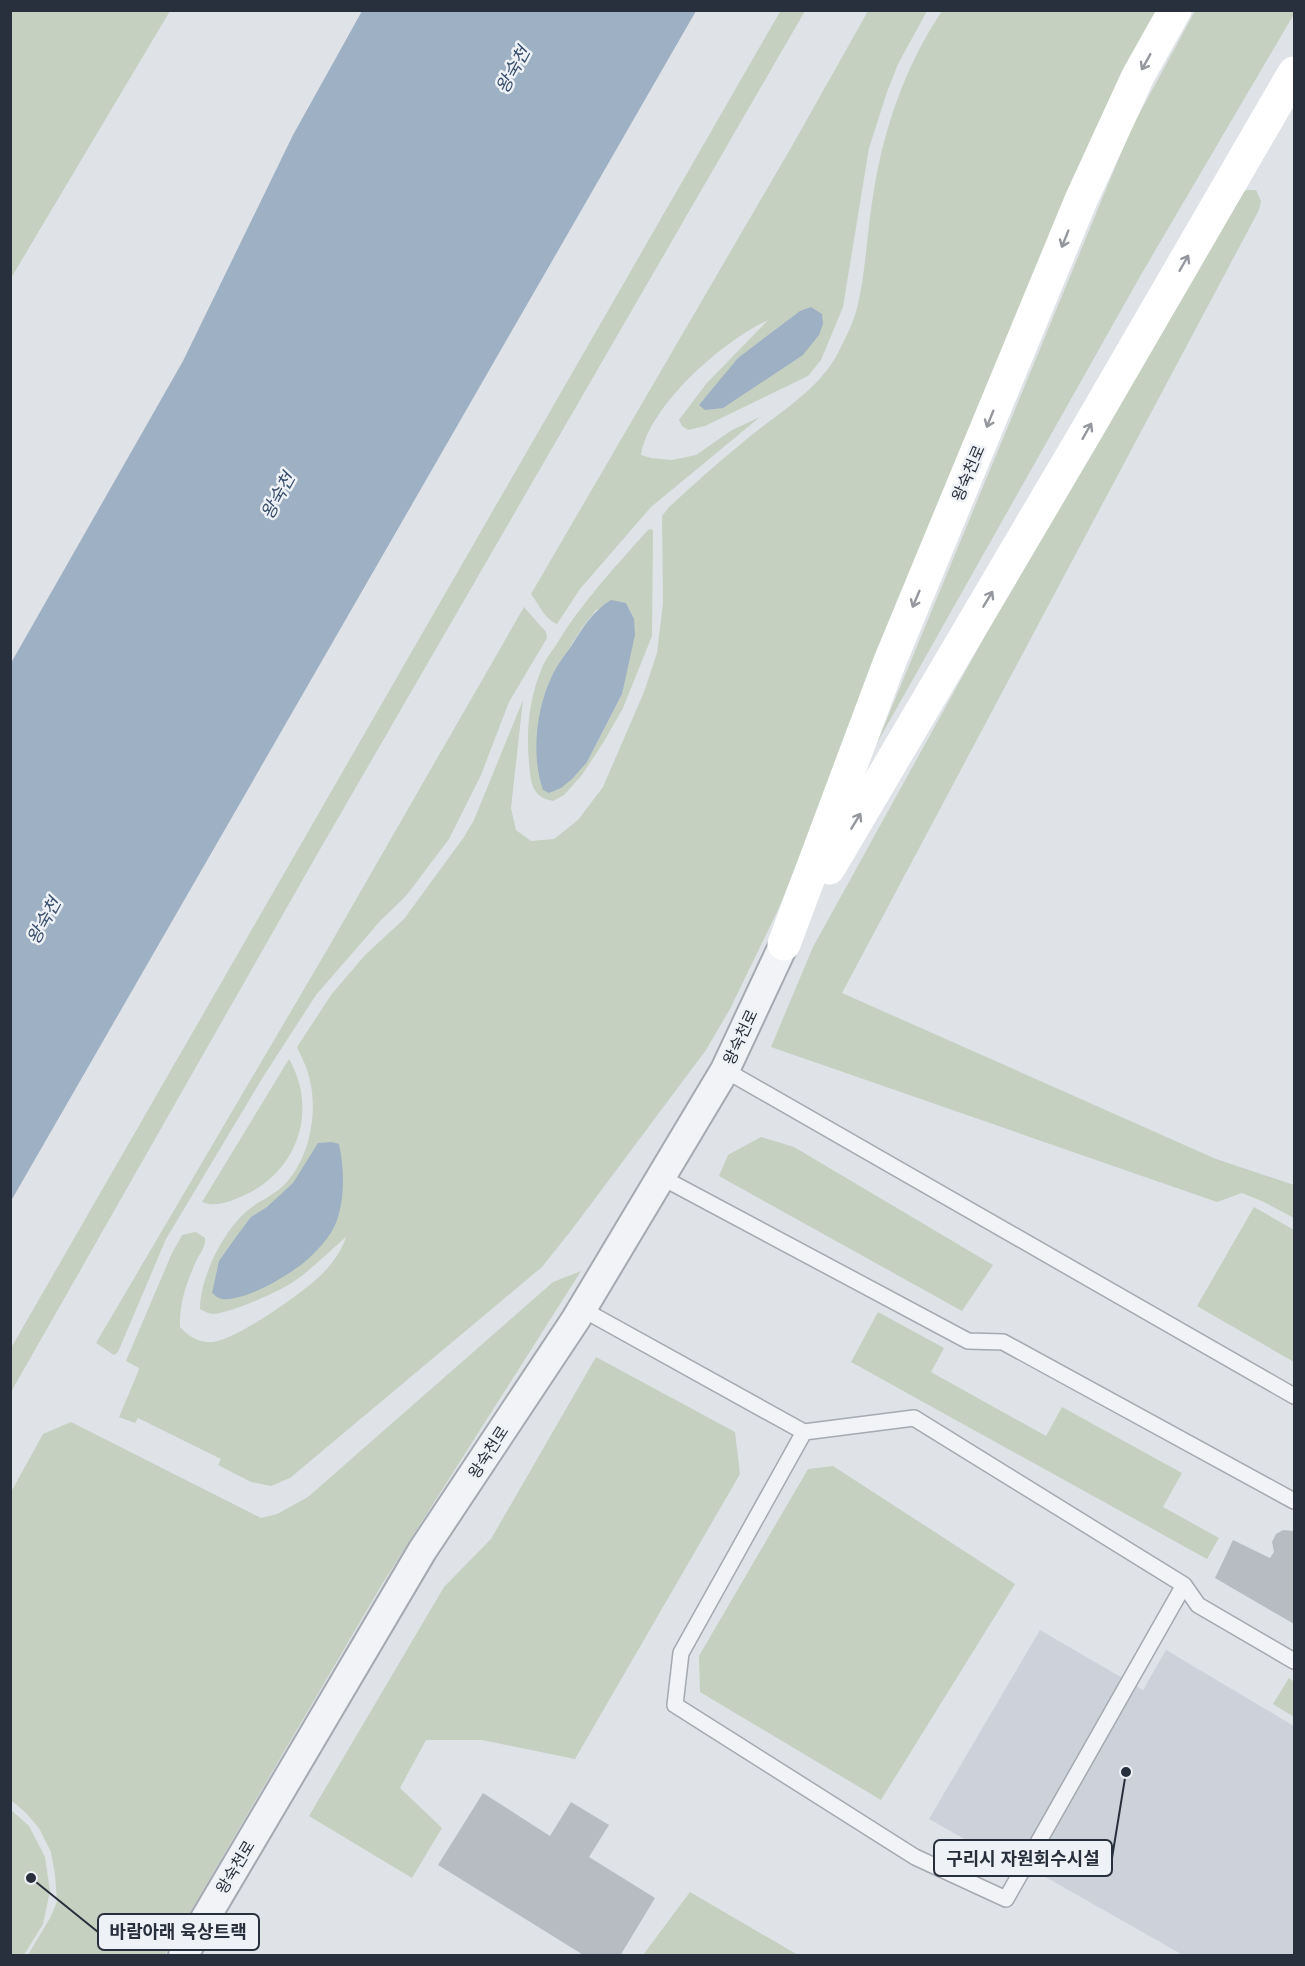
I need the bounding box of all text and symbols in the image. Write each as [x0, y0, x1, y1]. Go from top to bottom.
water label: 왕숙천 [490, 40, 536, 97]
one-way arrow [1140, 52, 1151, 70]
one-way arrow [1059, 229, 1070, 247]
one-way arrow [1179, 255, 1191, 272]
one-way arrow [984, 409, 995, 428]
one-way arrow [1081, 423, 1093, 440]
street label: 왕숙천로 [946, 441, 990, 504]
water label: 왕숙천 [255, 466, 301, 523]
one-way arrow [910, 589, 921, 608]
one-way arrow [982, 591, 994, 608]
one-way arrow [851, 813, 863, 830]
water label: 왕숙천 [21, 891, 67, 948]
street label: 왕숙천로 [718, 1005, 763, 1068]
street label: 왕숙천로 [463, 1421, 513, 1483]
street label: 왕숙천로 [210, 1836, 260, 1898]
callout: 구리시 자원회수시설 [934, 1840, 1112, 1876]
text: 구리시 자원회수시설 [946, 1846, 1100, 1870]
callout: 바람아래 육상트랙 [98, 1914, 259, 1950]
text: 바람아래 육상트랙 [109, 1919, 247, 1943]

